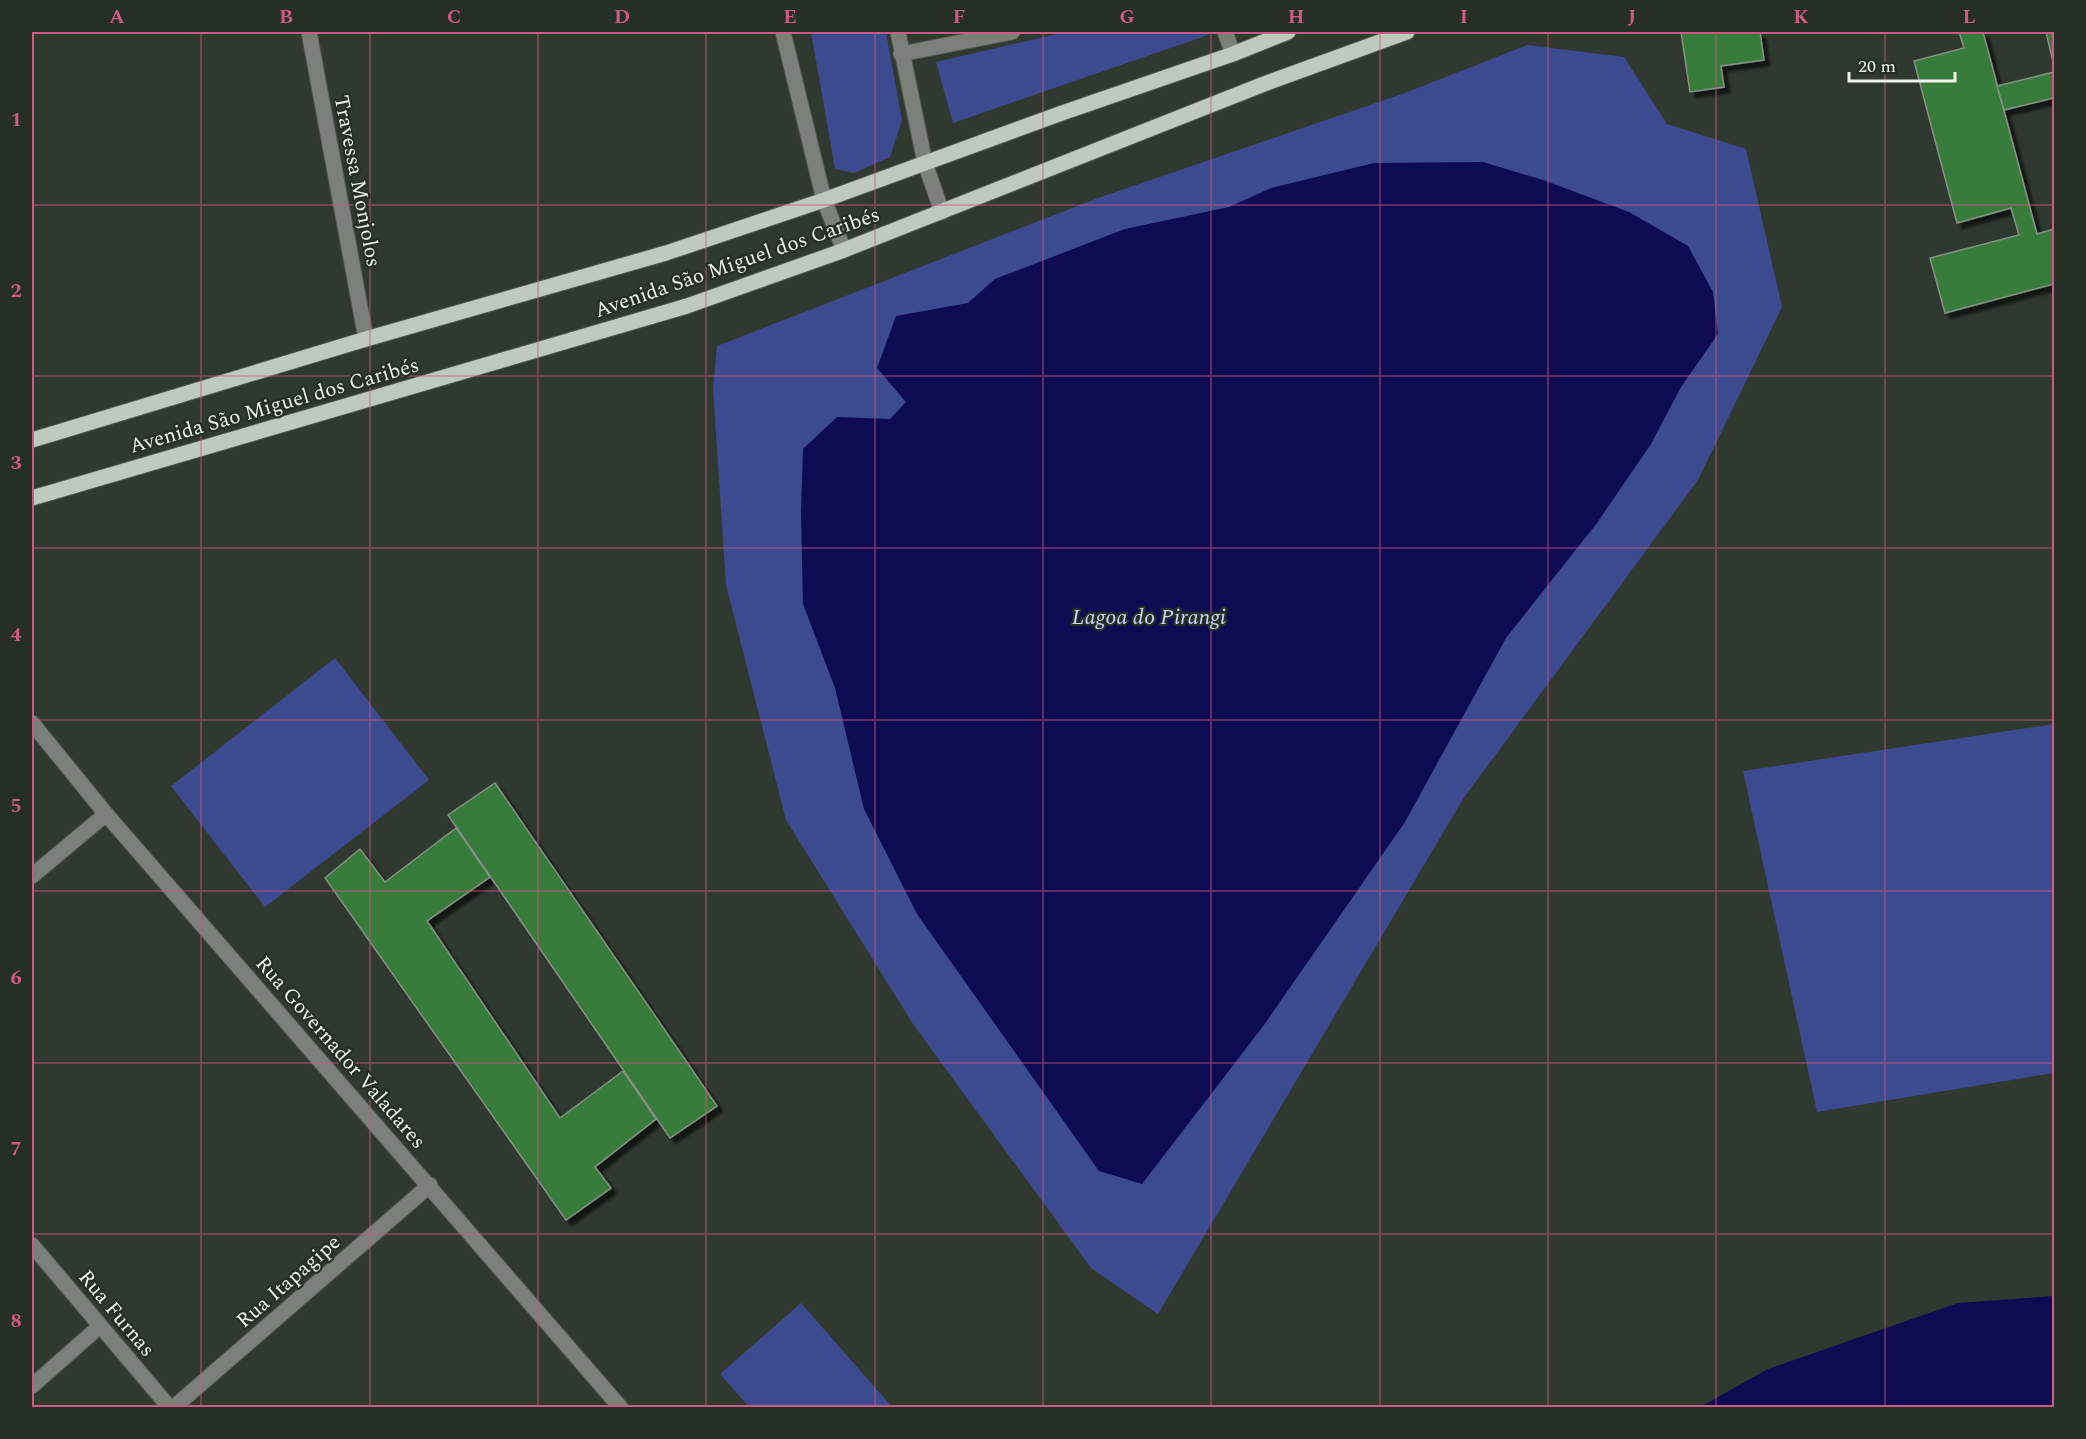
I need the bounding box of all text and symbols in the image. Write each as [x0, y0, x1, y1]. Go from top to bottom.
text: A [109, 2, 125, 32]
text: B [279, 2, 293, 32]
text: C [447, 2, 461, 32]
text: D [614, 2, 630, 32]
text: E [783, 2, 797, 32]
text: F [953, 2, 965, 32]
text: G [1119, 2, 1135, 32]
text: H [1288, 2, 1304, 32]
text: I [1460, 2, 1468, 32]
text: J [1628, 2, 1636, 32]
text: K [1793, 2, 1809, 32]
text: L [1963, 2, 1975, 32]
scale bar [1849, 45, 1956, 83]
text: 20 m [1858, 53, 1896, 80]
street label: Travessa Monjolos [325, 93, 389, 270]
text: 1 [10, 105, 22, 135]
street label: Avenida São Miguel dos Caribés [590, 199, 884, 327]
text: 2 [10, 276, 22, 306]
street label: Avenida São Miguel dos Caribés [126, 349, 423, 463]
text: 3 [10, 448, 22, 478]
water label: Lagoa do Pirangi [1072, 601, 1226, 634]
text: 4 [10, 620, 22, 650]
text: 5 [10, 791, 22, 821]
street label: Rua Governador Valadares [247, 949, 433, 1156]
text: 6 [10, 963, 22, 993]
text: 7 [10, 1134, 22, 1164]
street label: Rua Itapagipe [229, 1227, 348, 1336]
street label: Rua Furnas [70, 1263, 162, 1364]
text: 8 [10, 1306, 22, 1336]

